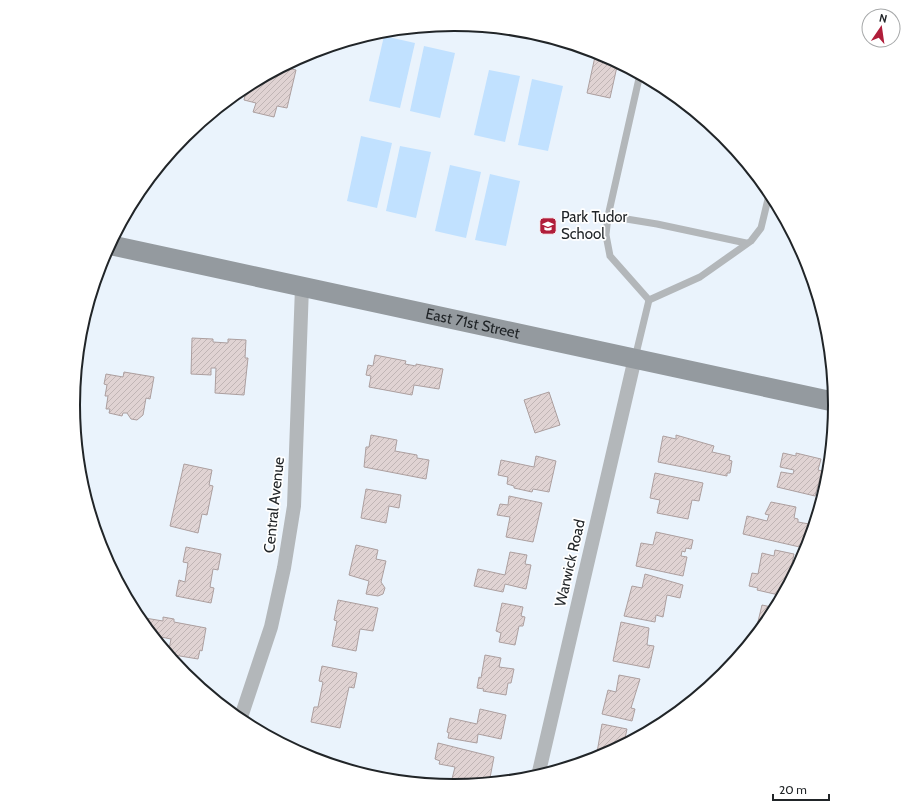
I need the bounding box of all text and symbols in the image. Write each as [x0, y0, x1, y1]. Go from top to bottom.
north arrow [861, 8, 901, 48]
text: N [878, 11, 889, 26]
place label: Park Tudor School [561, 208, 628, 243]
school or university icon: Park Tudor School [538, 216, 558, 236]
street label: East 71st Street [424, 305, 521, 342]
street label: Central Avenue [260, 456, 288, 554]
street label: Warwick Road [551, 518, 589, 608]
scale bar [773, 776, 829, 802]
text: 20 m [779, 782, 807, 797]

